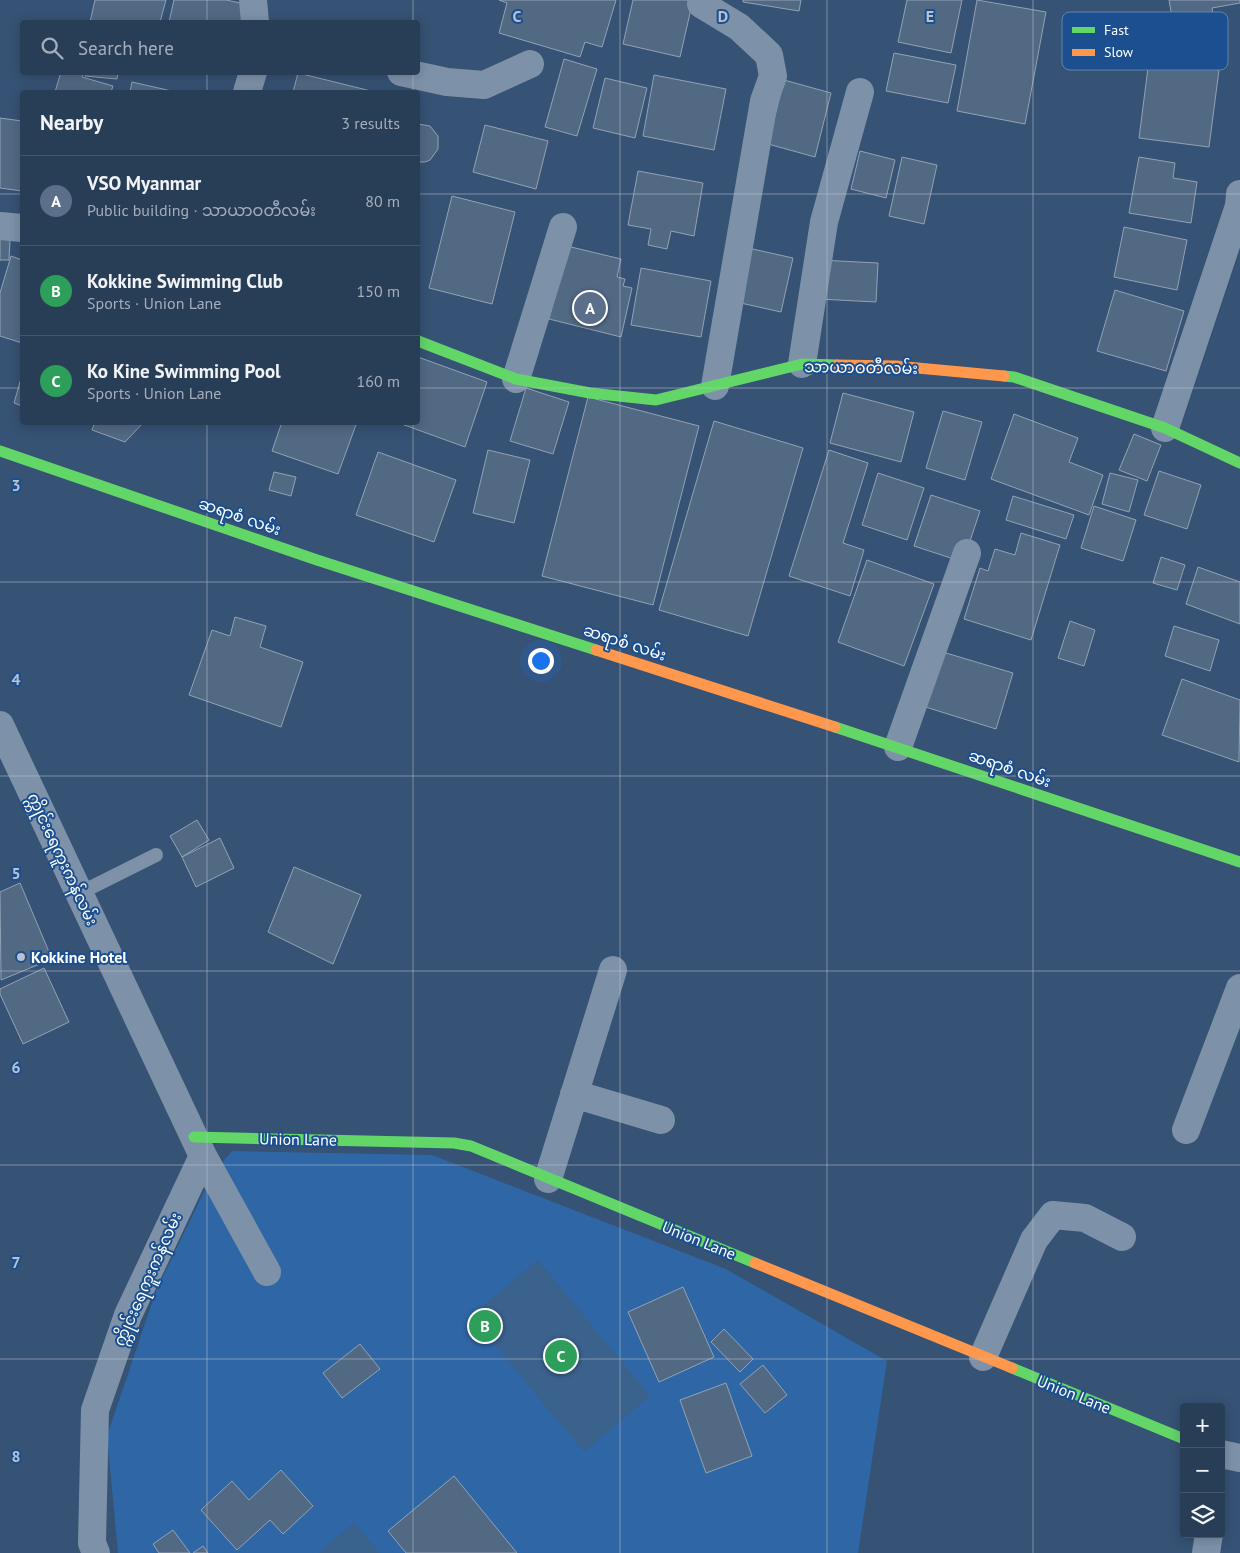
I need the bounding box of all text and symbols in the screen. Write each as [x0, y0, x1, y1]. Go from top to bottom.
text: C [513, 6, 522, 26]
text: D [718, 6, 728, 26]
text: E [926, 6, 934, 26]
legend [1062, 12, 1228, 70]
search box [20, 20, 420, 75]
text: Fast [1104, 21, 1129, 39]
icon: search [38, 34, 66, 62]
text: Search here [78, 36, 174, 60]
text: Slow [1104, 43, 1134, 61]
text: Nearby [40, 109, 103, 136]
text: 3 results [341, 113, 400, 133]
text: VSO Myanmar [87, 171, 201, 195]
text: A [51, 191, 61, 211]
text: 80 m [365, 191, 400, 211]
text: Public building · သာယာဝတီလမ်း [87, 200, 316, 220]
text: Kokkine Swimming Club [87, 269, 283, 293]
text: B [51, 281, 61, 301]
text: 150 m [357, 281, 400, 301]
pin: A [574, 289, 606, 327]
text: Sports · Union Lane [87, 293, 221, 313]
street label: သာယာဝတီလမ်း [804, 355, 918, 378]
text: Ko Kine Swimming Pool [87, 359, 281, 383]
text: C [52, 371, 60, 391]
text: 160 m [357, 371, 400, 391]
text: Sports · Union Lane [87, 383, 221, 403]
text: 3 [11, 475, 21, 495]
street label: ဆရာစံ လမ်း [195, 492, 284, 543]
street label: ဆရာစံ လမ်း [580, 618, 669, 669]
your location [528, 648, 554, 674]
text: 4 [11, 669, 21, 689]
street label: ဆရာစံ လမ်း [965, 744, 1054, 795]
street label: က္ကိုင်းရေကူးကန်လမ်း [19, 789, 103, 931]
text: 5 [11, 863, 21, 883]
place label: Kokkine Hotel [31, 947, 127, 967]
marker: Kokkine Hotel [15, 951, 27, 963]
text: 6 [11, 1057, 21, 1077]
street label: Union Lane [259, 1128, 337, 1150]
street label: က္ကိုင်းရေကူးကန်လမ်း [108, 1209, 190, 1351]
street label: Union Lane [659, 1216, 739, 1264]
text: 7 [11, 1252, 21, 1272]
pin: B [469, 1307, 501, 1345]
pin: C [545, 1337, 577, 1375]
street label: Union Lane [1034, 1370, 1114, 1418]
map controls [1180, 1403, 1225, 1538]
button: + [1180, 1403, 1225, 1448]
text: 8 [11, 1446, 21, 1466]
button: − [1180, 1448, 1225, 1493]
button: layers [1180, 1493, 1225, 1538]

